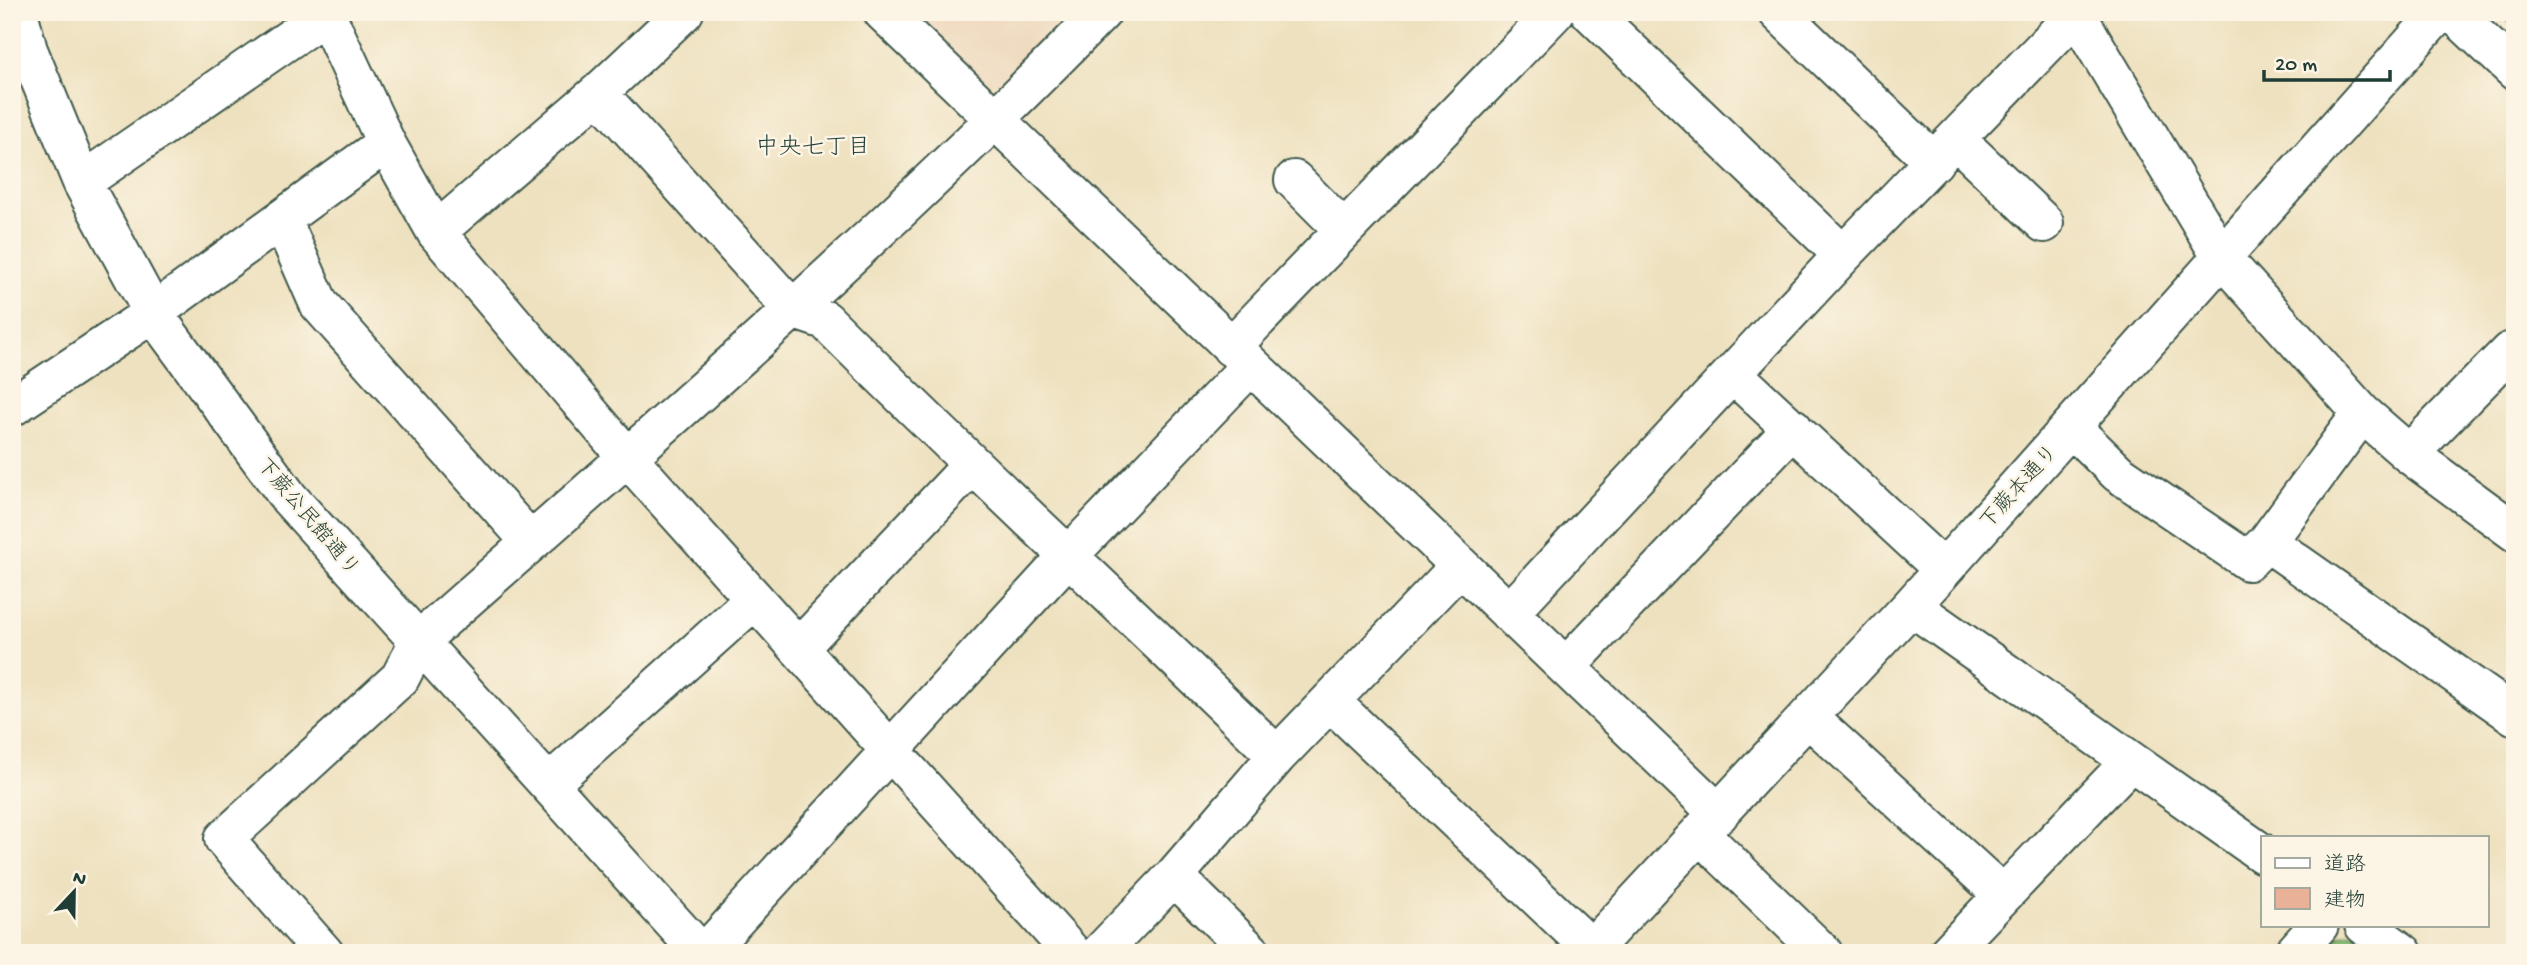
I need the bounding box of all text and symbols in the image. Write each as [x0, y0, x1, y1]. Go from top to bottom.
scale bar [2264, 38, 2390, 82]
text: 20 m [2275, 54, 2317, 79]
district label: 中央七丁目 [756, 134, 871, 162]
street label: 下蕨本通り [1975, 440, 2065, 536]
street label: 下蕨公民館通り [249, 453, 365, 583]
legend [2261, 836, 2488, 926]
text: 道路 [2324, 853, 2366, 879]
north arrow [38, 856, 108, 926]
text: N [69, 866, 89, 892]
text: 建物 [2324, 889, 2366, 915]

